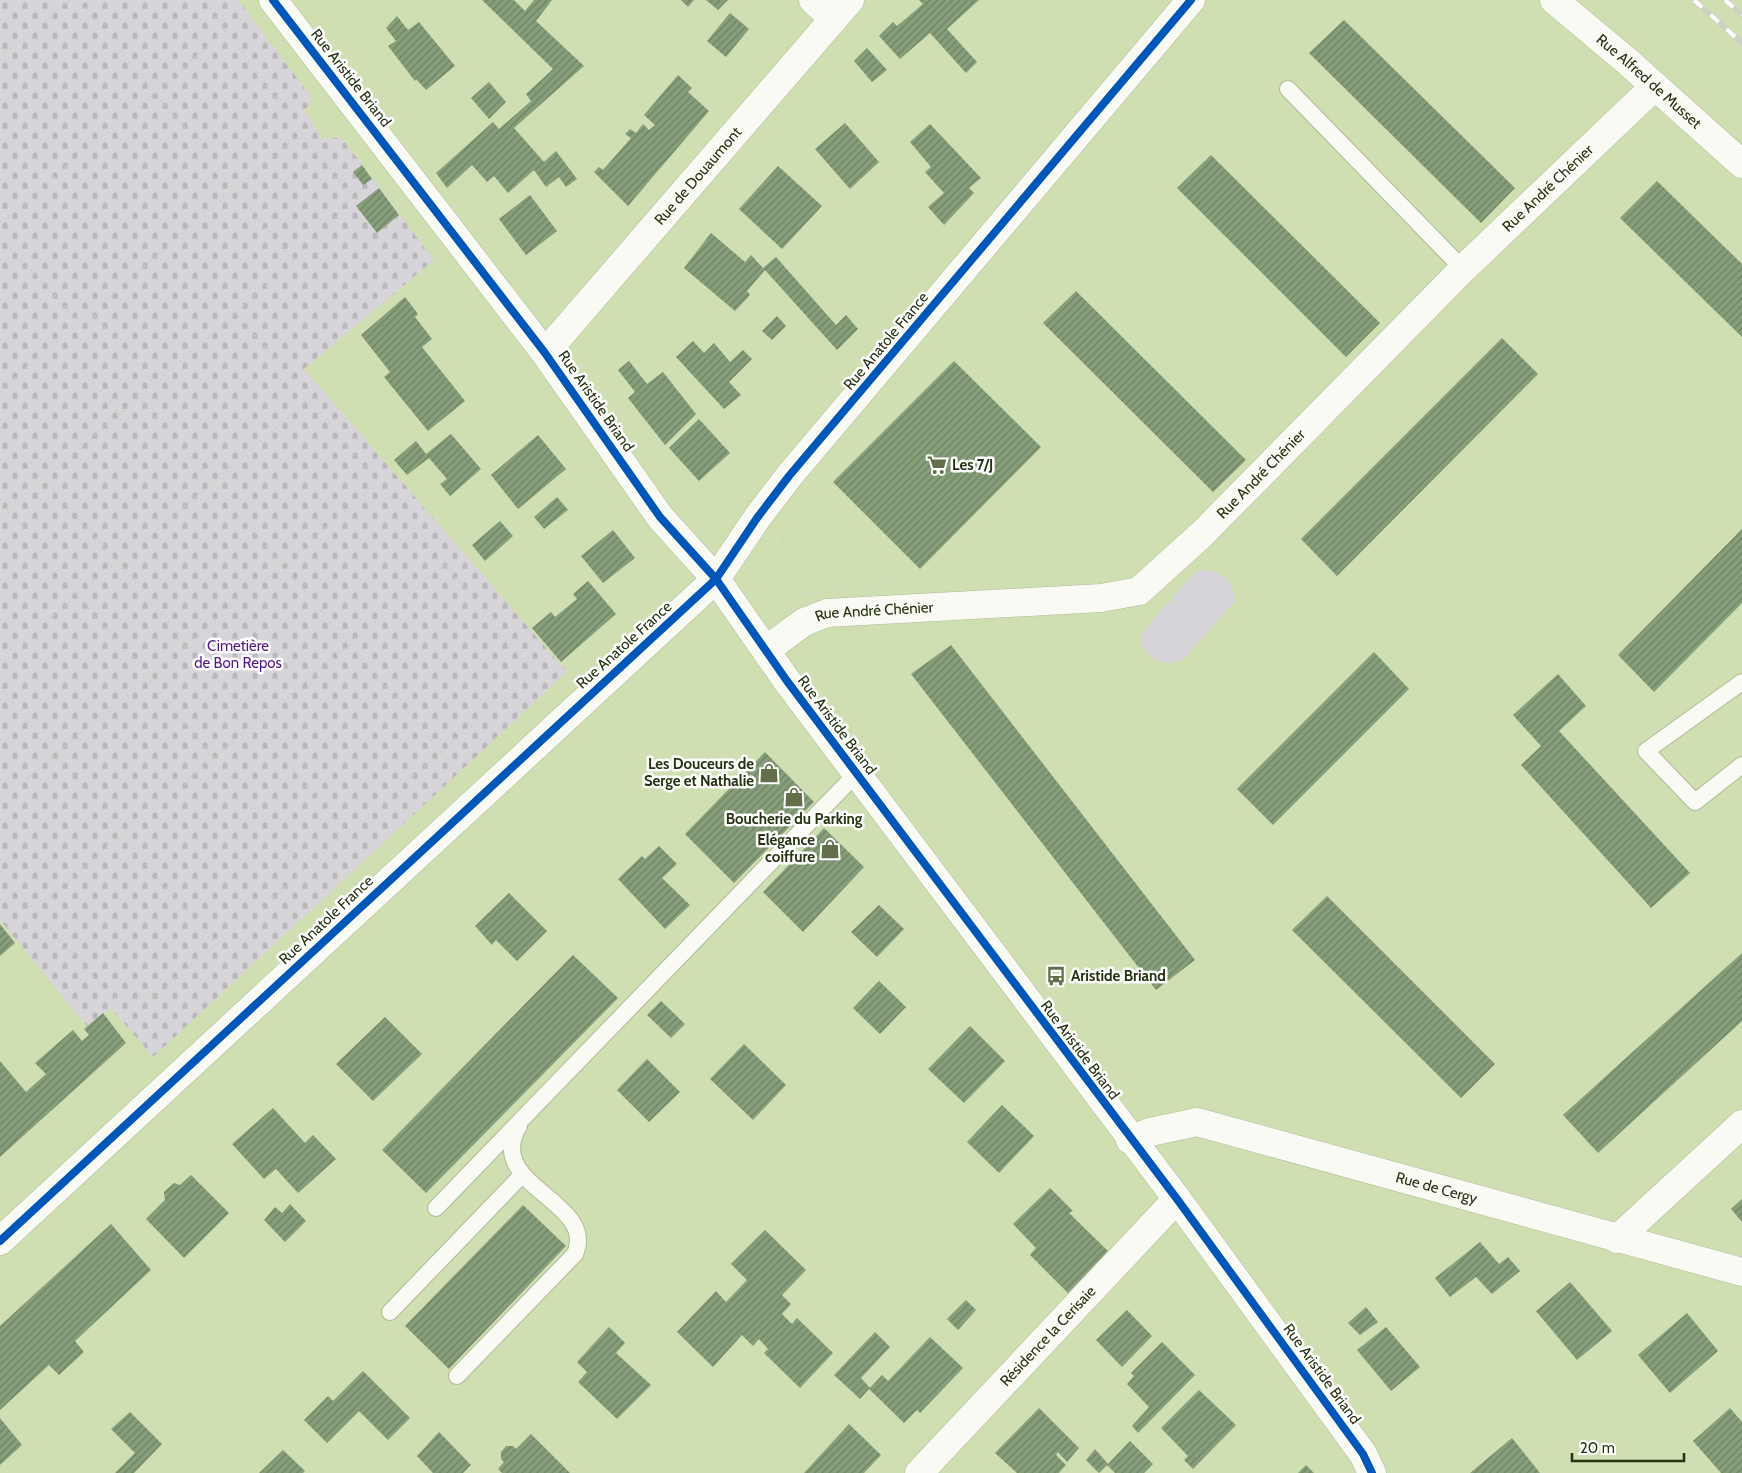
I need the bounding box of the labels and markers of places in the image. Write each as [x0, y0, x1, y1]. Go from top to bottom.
supermarket icon: Les 7/J [926, 454, 948, 476]
place label: Les 7/J [952, 456, 993, 474]
place label: Les Douceurs de Serge et Nathalie [644, 755, 754, 790]
shop icon: Les Douceurs de Serge et Nathalie [758, 762, 780, 784]
shop icon: Boucherie du Parking [783, 786, 805, 808]
place label: Boucherie du Parking [726, 810, 863, 828]
place label: Elégance coiffure [757, 831, 815, 866]
shop icon: Elégance coiffure [819, 838, 841, 860]
bus stop icon: Aristide Briand [1045, 965, 1067, 987]
place label: Aristide Briand [1071, 967, 1166, 985]

